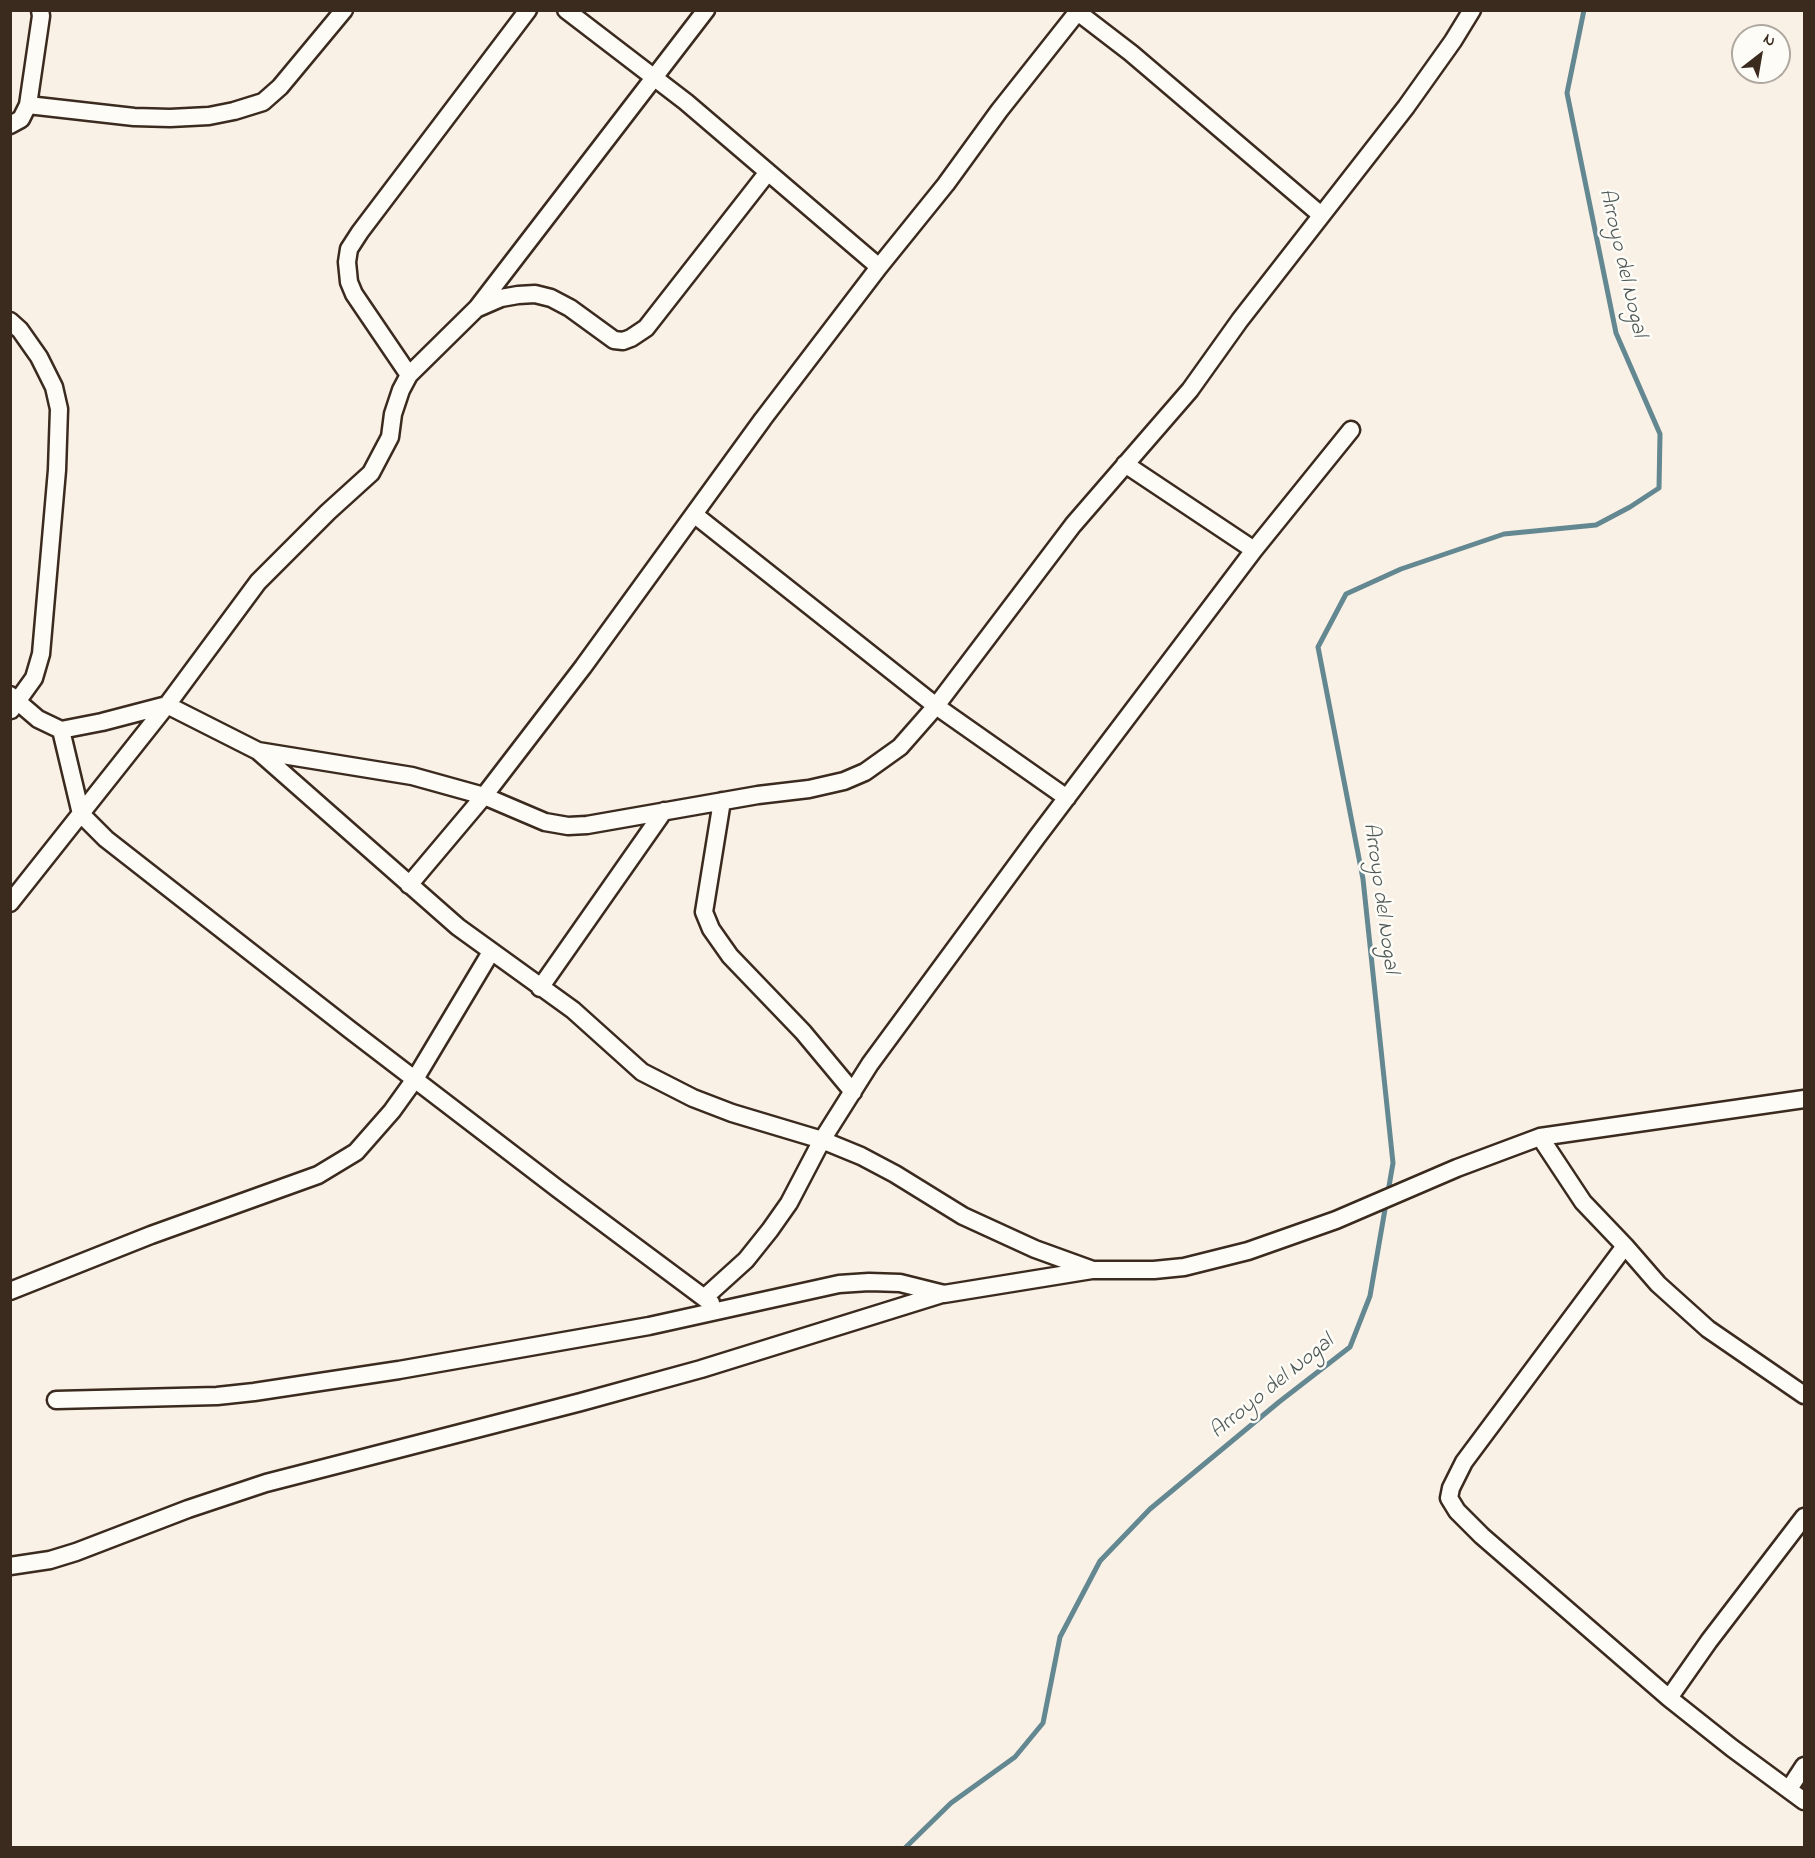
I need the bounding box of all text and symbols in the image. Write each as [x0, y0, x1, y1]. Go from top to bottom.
north arrow [1731, 24, 1791, 84]
text: N [1758, 27, 1780, 53]
water label: Arroyo del Nogal [1591, 186, 1651, 340]
water label: Arroyo del Nogal [1355, 821, 1403, 975]
water label: Arroyo del Nogal [1206, 1330, 1340, 1446]

